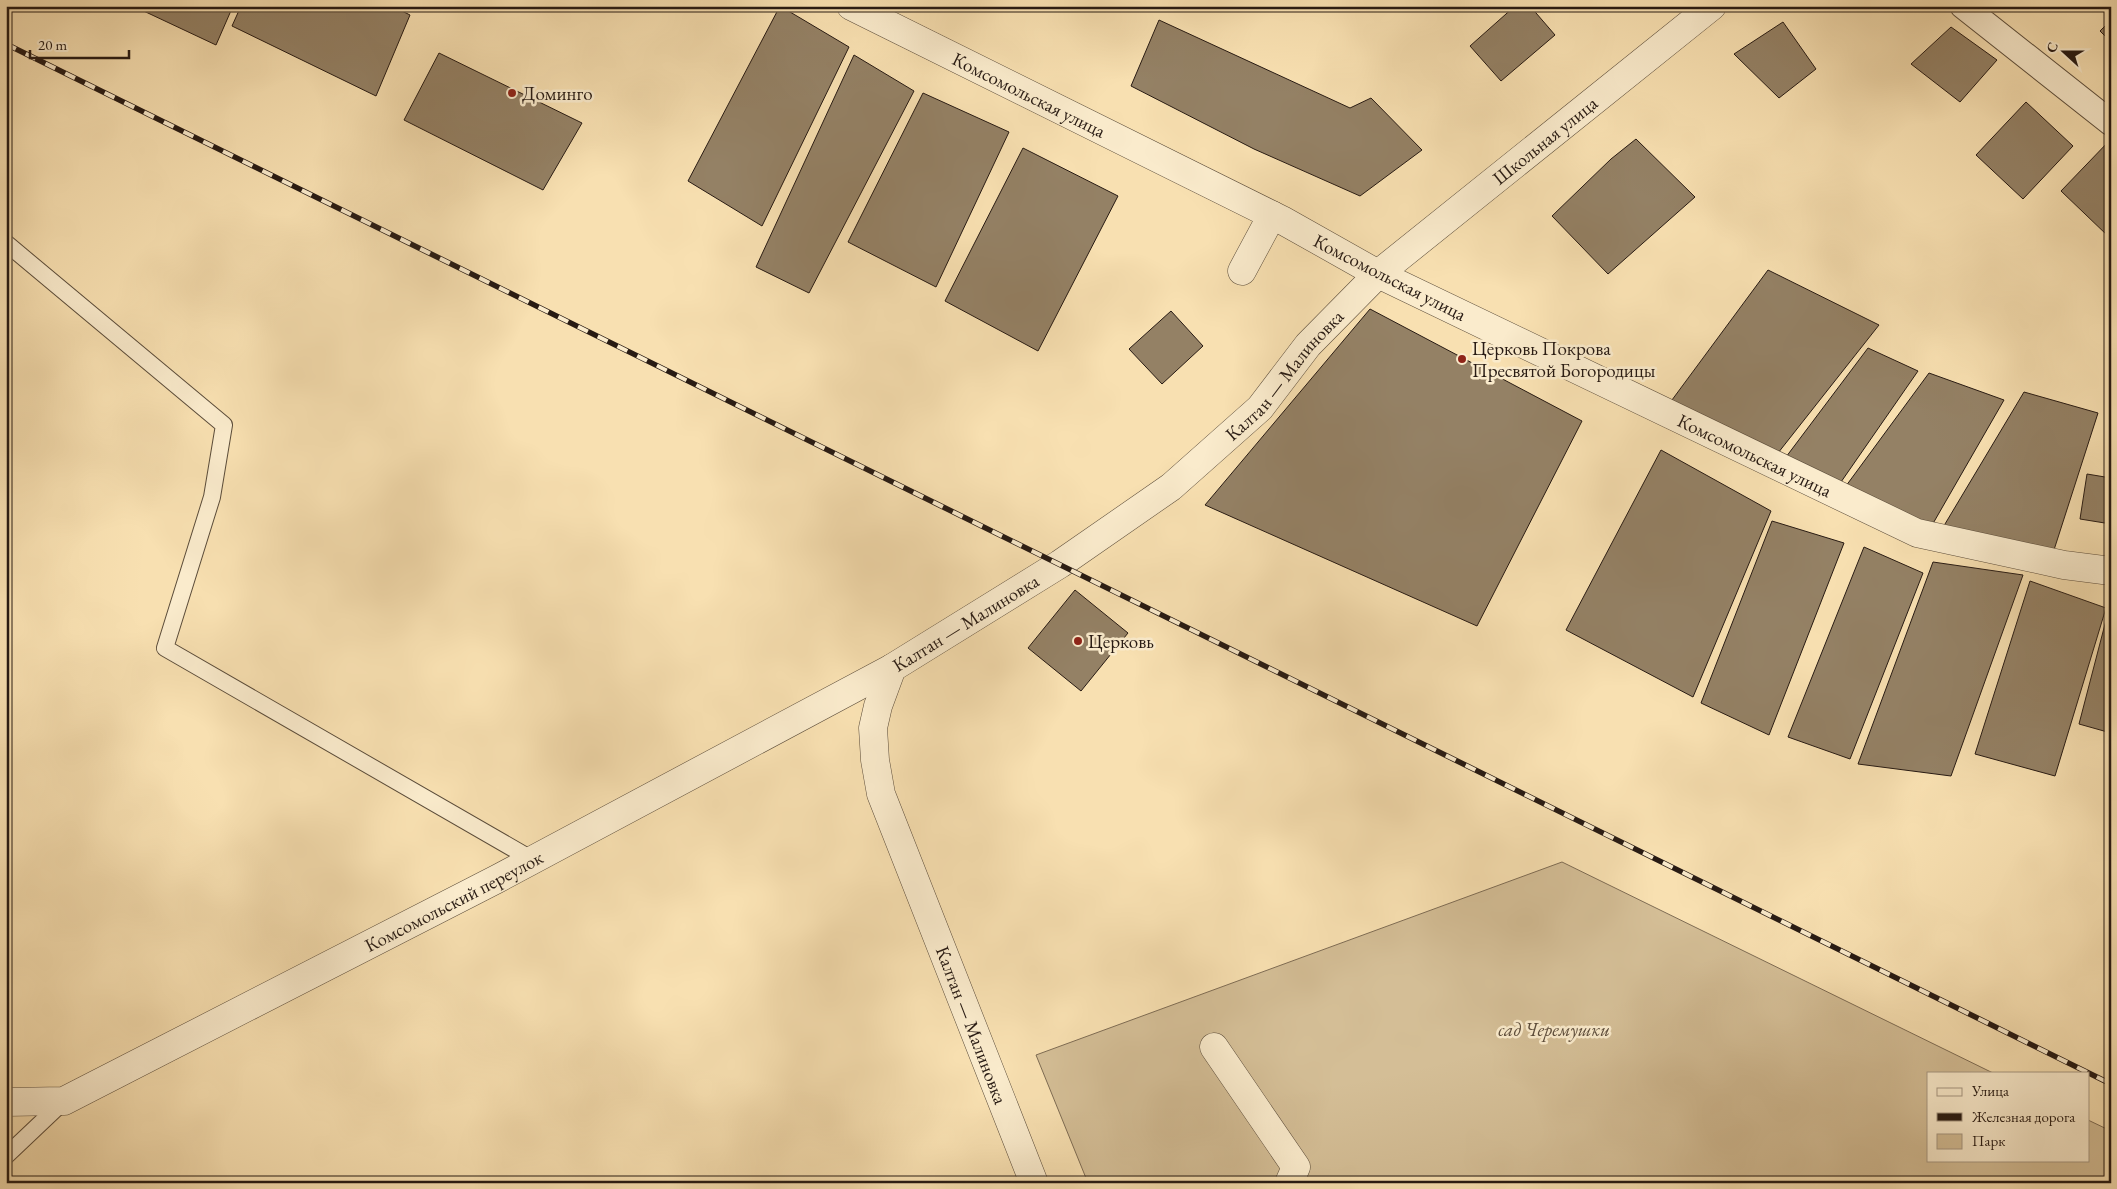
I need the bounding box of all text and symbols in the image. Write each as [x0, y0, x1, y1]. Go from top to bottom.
scale bar [30, 28, 129, 60]
north arrow [2040, 28, 2090, 78]
text: 20 m [38, 35, 67, 54]
text: С [2042, 39, 2062, 55]
street label: Комсомольская улица [948, 46, 1110, 144]
place label: Доминго [522, 81, 593, 106]
marker: Доминго [506, 87, 518, 99]
street label: Школьная улица [1487, 91, 1603, 190]
street label: Комсомольская улица [1309, 228, 1471, 327]
street label: Калтан — Малиновка [1220, 304, 1349, 446]
place label: Церковь Покрова Пресвятой Богородицы [1472, 336, 1656, 383]
marker: Церковь Покрова Пресвятой Богородицы [1456, 353, 1468, 365]
street label: Комсомольская улица [1673, 408, 1836, 503]
street label: Калтан — Малиновка [888, 568, 1044, 678]
place label: Церковь [1088, 629, 1154, 654]
marker: Церковь [1072, 635, 1084, 647]
street label: Комсомольский переулок [360, 845, 547, 958]
street label: Калтан — Малиновка [930, 943, 1013, 1108]
park label: сад Черемушки [1498, 1017, 1610, 1042]
legend [1927, 1072, 2090, 1162]
text: Улица [1971, 1081, 2009, 1100]
text: Железная дорога [1971, 1107, 2075, 1126]
text: Парк [1972, 1131, 2005, 1150]

